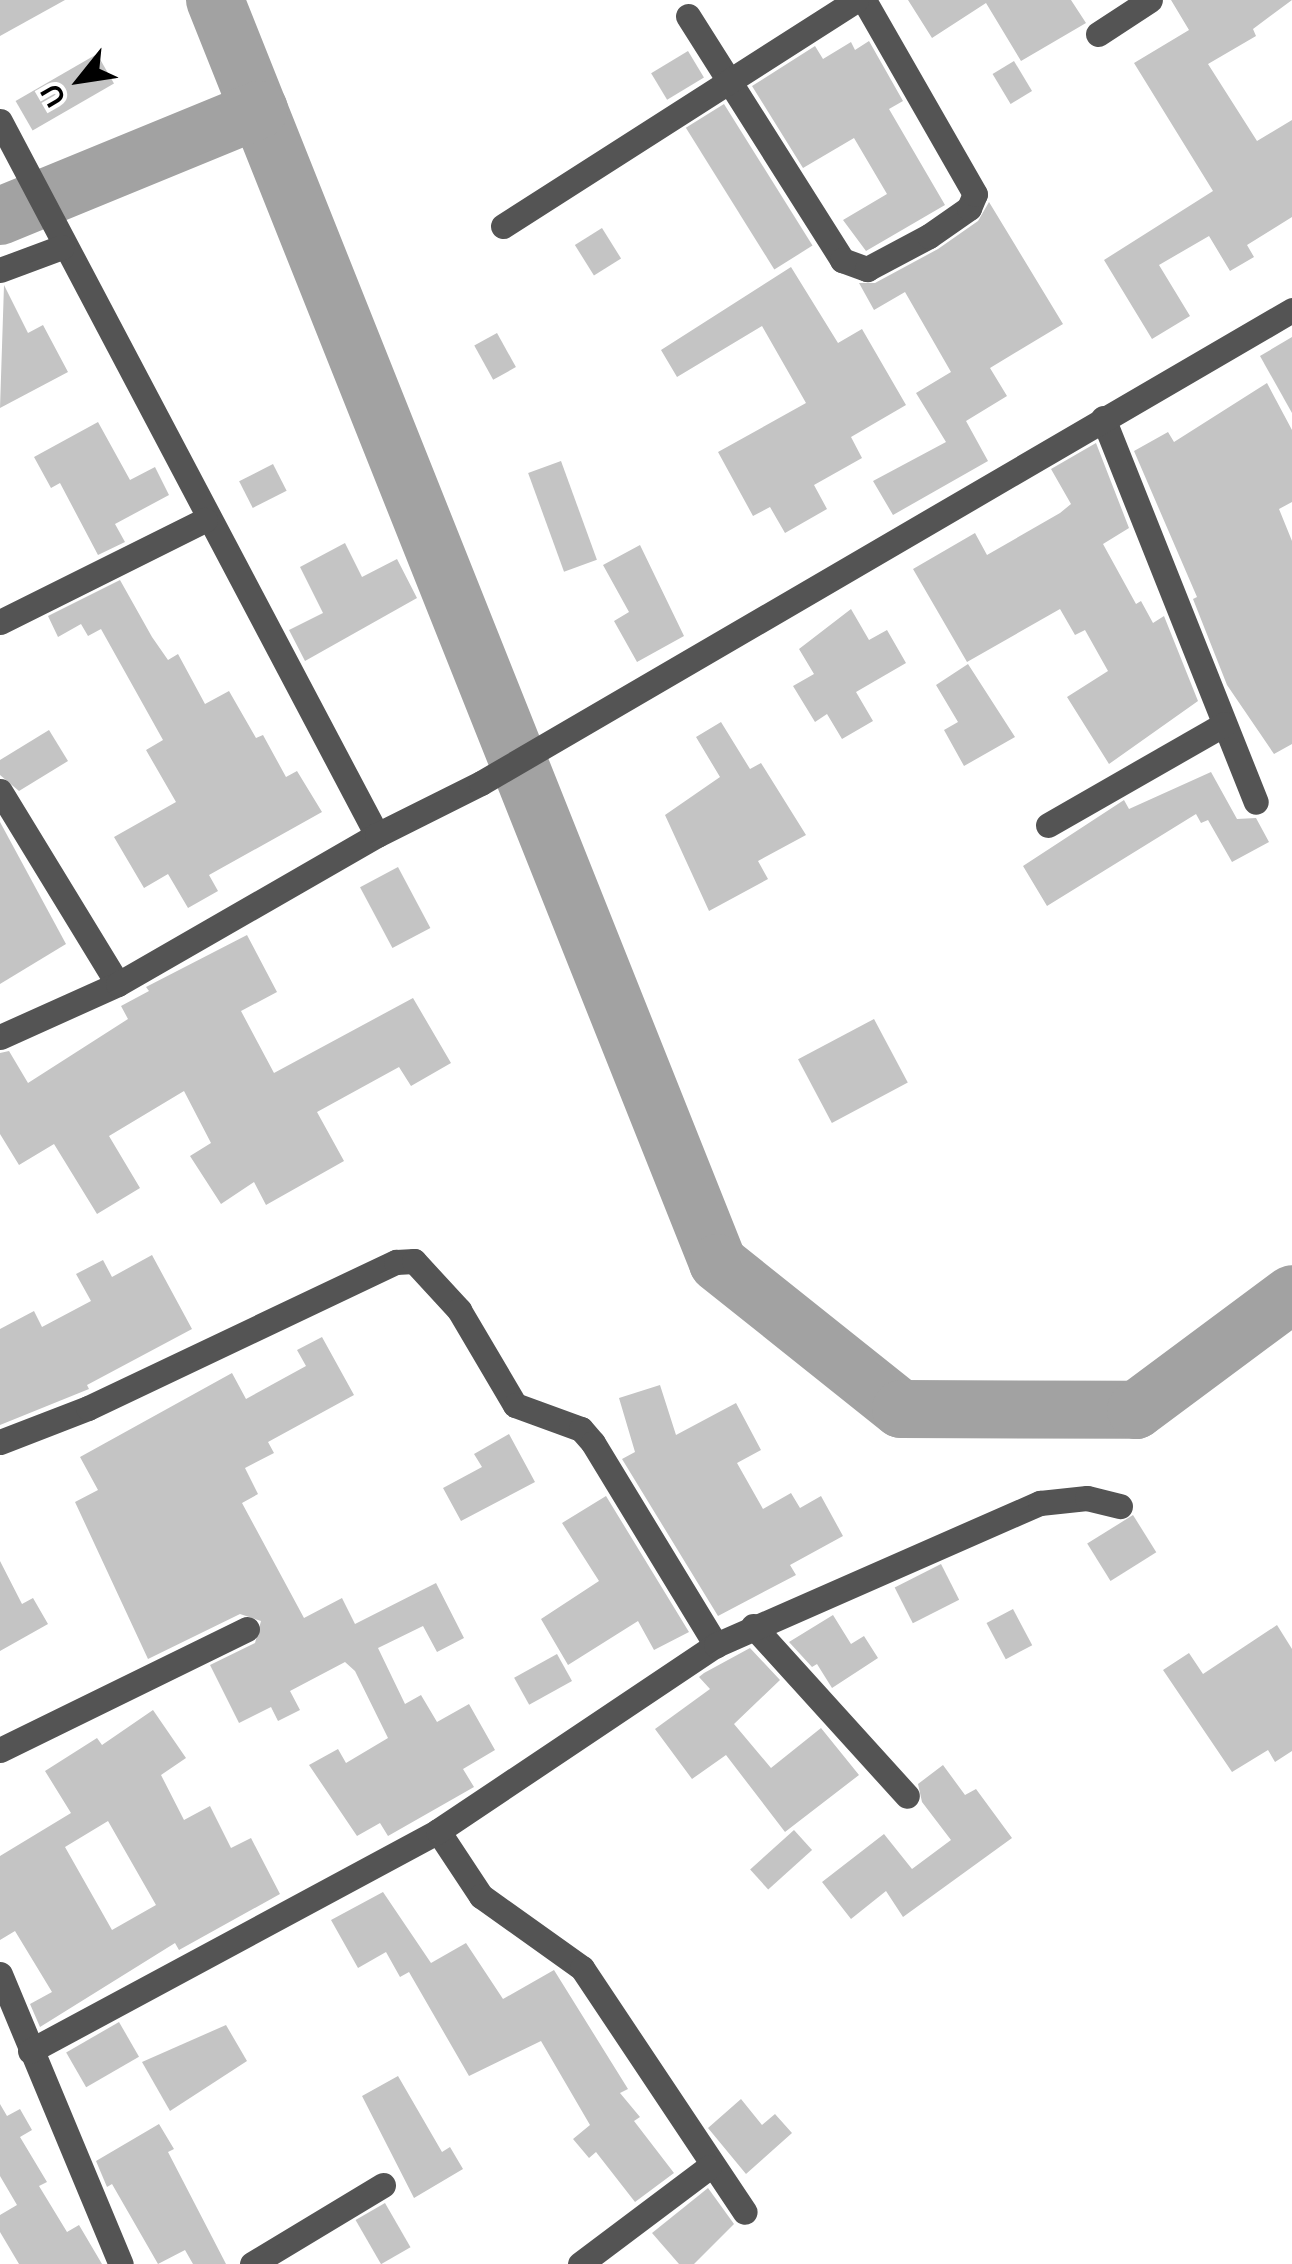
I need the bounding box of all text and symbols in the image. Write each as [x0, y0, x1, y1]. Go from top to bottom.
north arrow [30, 30, 130, 130]
text: U [34, 78, 73, 113]

